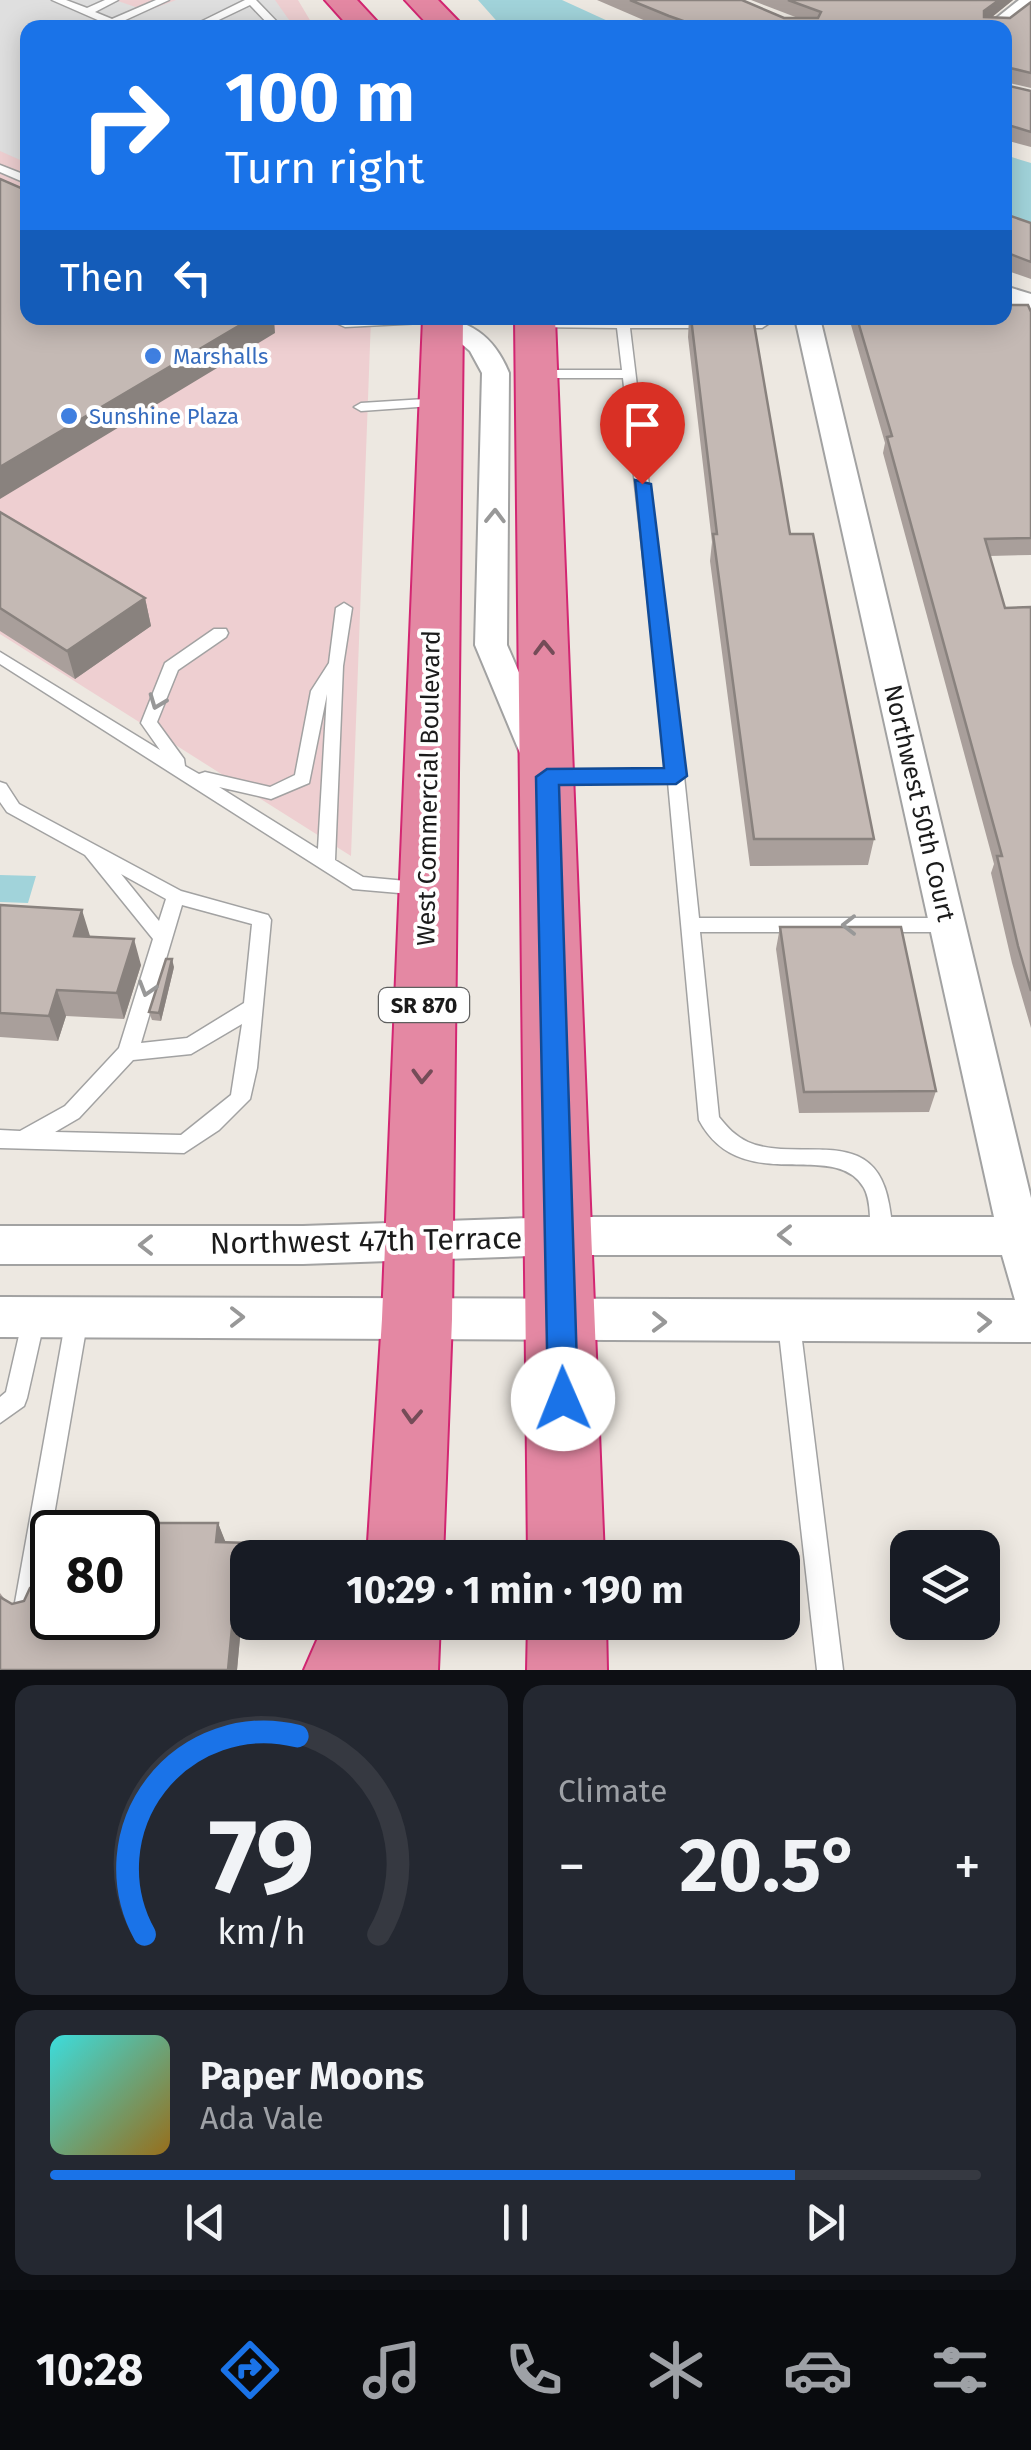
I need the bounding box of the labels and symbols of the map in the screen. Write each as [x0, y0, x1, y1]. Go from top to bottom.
place label: Marshalls [173, 343, 268, 370]
marker: Marshalls [142, 345, 164, 367]
pin [600, 382, 685, 485]
place label: Sunshine Plaza [89, 403, 239, 430]
marker: Sunshine Plaza [58, 405, 80, 427]
one-way arrow [484, 507, 505, 523]
street label: West Commercial Boulevard [411, 630, 447, 946]
one-way arrow [534, 640, 555, 656]
street label: Northwest 50th Court [877, 682, 961, 925]
one-way arrow [149, 692, 169, 710]
one-way arrow [841, 914, 856, 936]
one-way arrow [139, 980, 159, 997]
road number: SR 870 [379, 988, 469, 1022]
one-way arrow [411, 1069, 432, 1085]
street label: Northwest 47th Terrace [210, 1220, 522, 1262]
one-way arrow [776, 1224, 792, 1246]
one-way arrow [137, 1234, 152, 1256]
one-way arrow [230, 1306, 246, 1328]
one-way arrow [652, 1311, 668, 1332]
one-way arrow [977, 1311, 993, 1332]
position arrow [511, 1347, 615, 1451]
one-way arrow [402, 1409, 423, 1425]
speed limit sign: 80 [30, 1510, 160, 1640]

